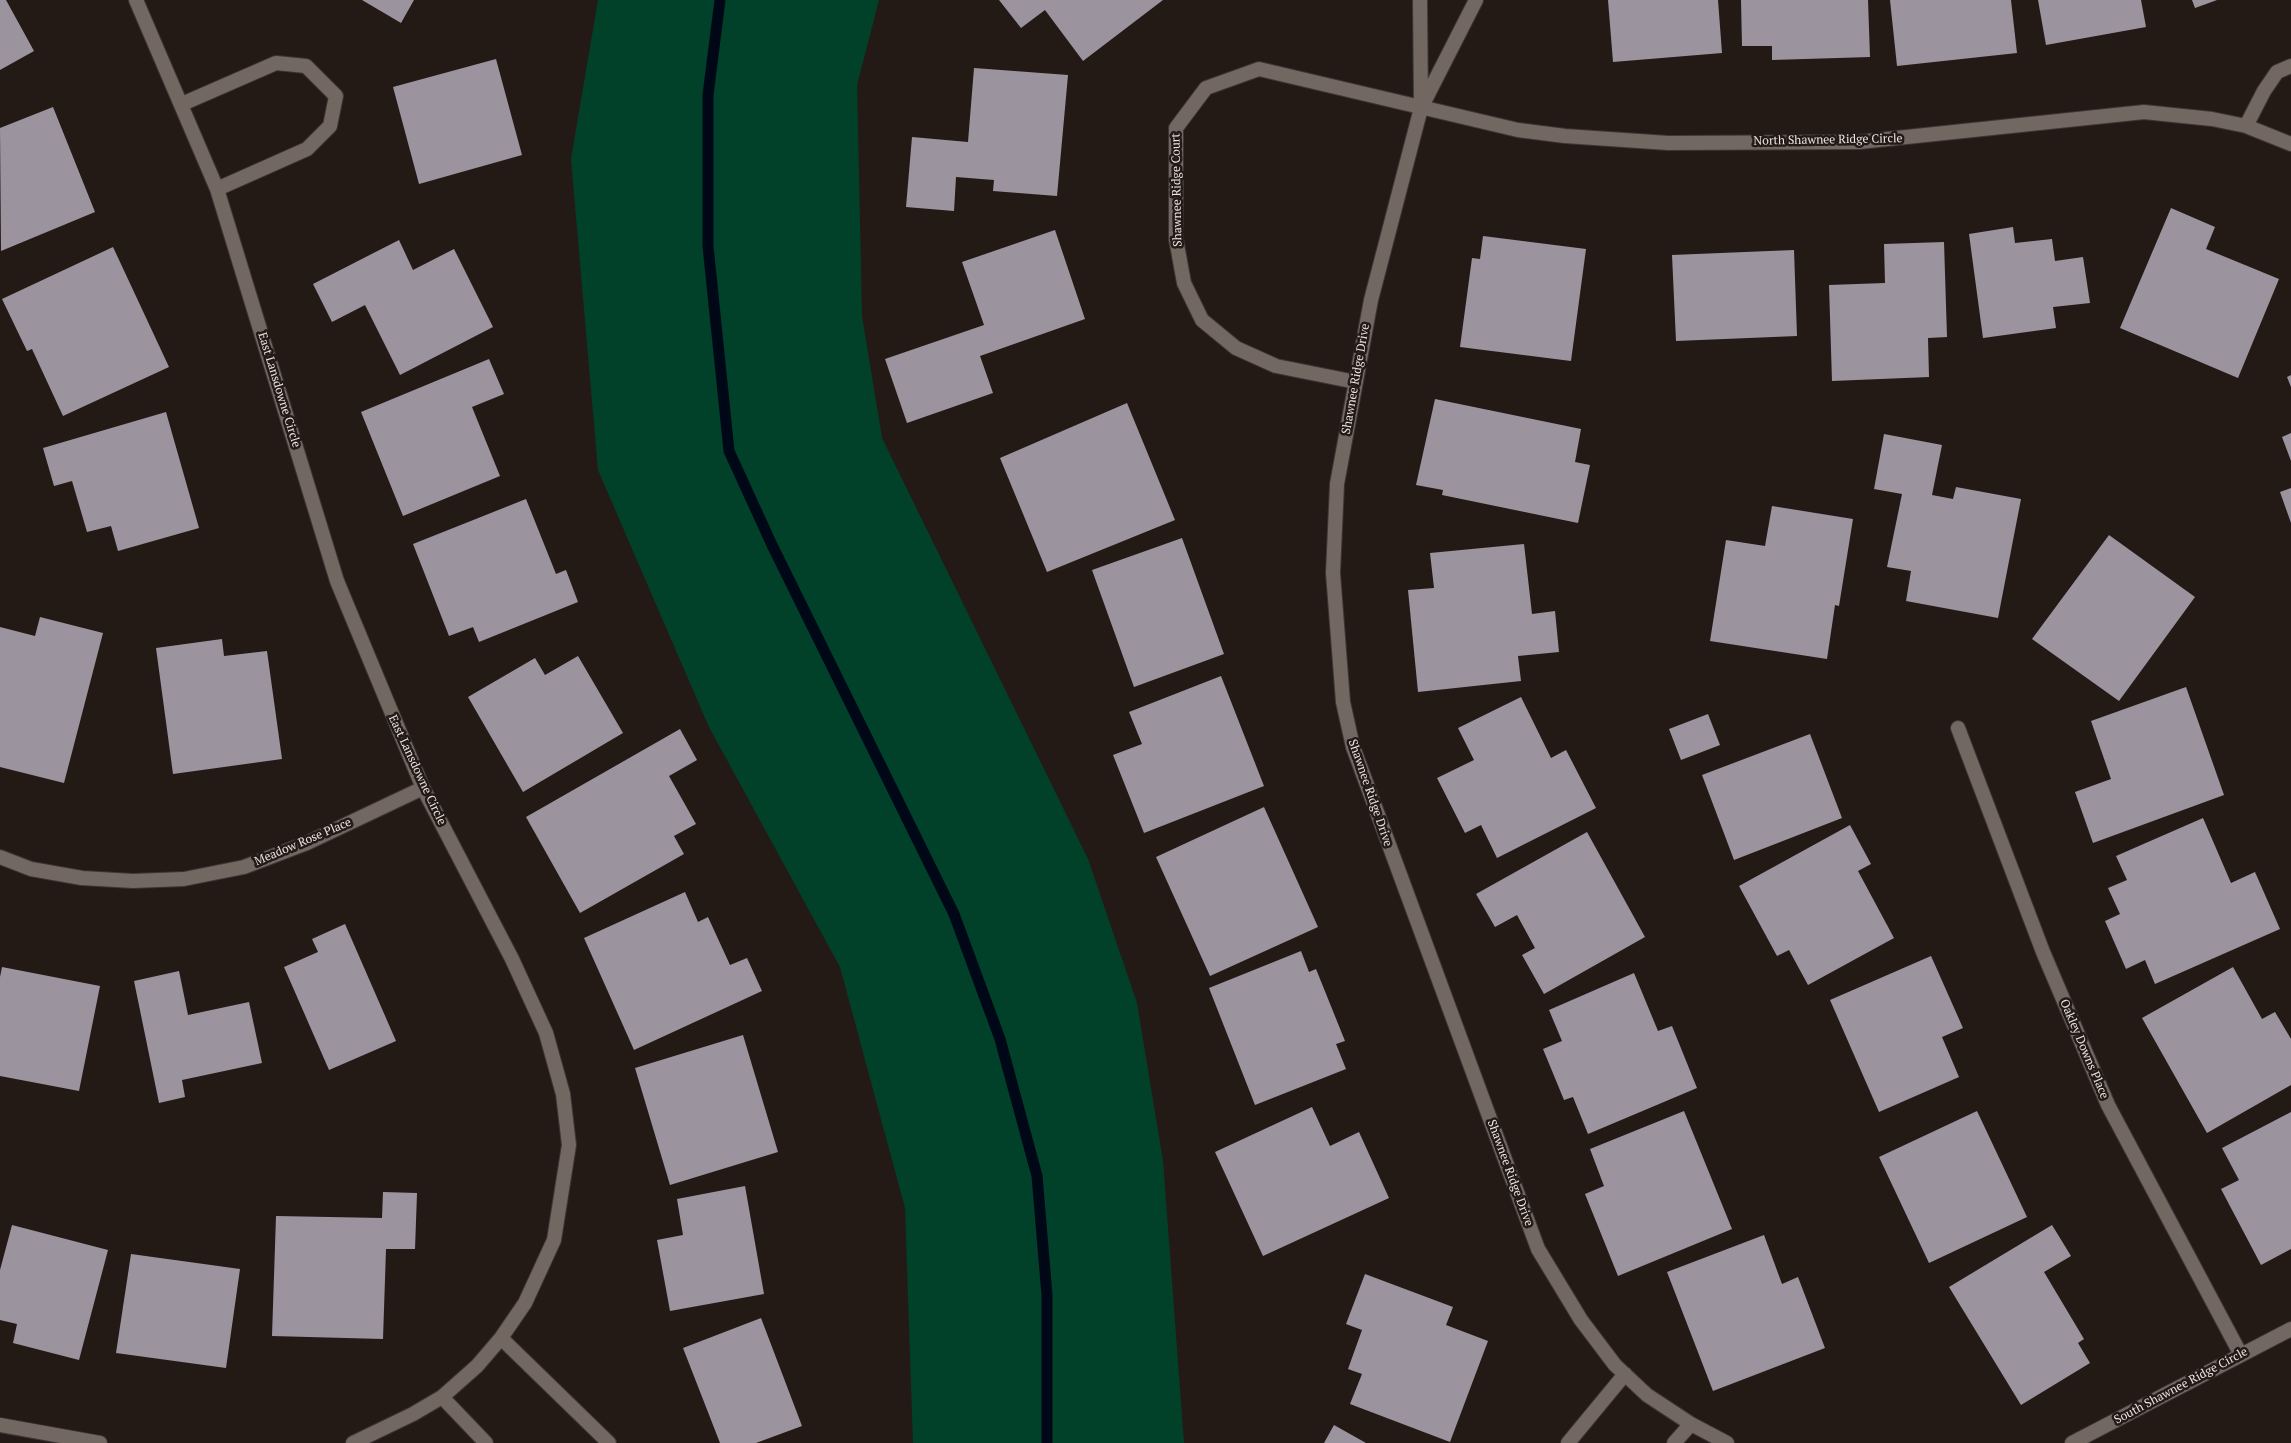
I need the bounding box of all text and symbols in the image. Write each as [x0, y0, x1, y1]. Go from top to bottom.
street label: North Shawnee Ridge Circle [1753, 131, 1903, 149]
street label: Shawnee Ridge Court [1169, 133, 1185, 247]
street label: Shawnee Ridge Drive [1339, 323, 1373, 435]
street label: East Lansdowne Circle [255, 331, 303, 449]
street label: East Lansdowne Circle [385, 713, 449, 827]
street label: Shawnee Ridge Drive [1345, 738, 1395, 848]
street label: Meadow Rose Place [252, 815, 354, 869]
street label: Oakley Downs Place [2057, 997, 2111, 1101]
street label: Shawnee Ridge Drive [1484, 1118, 1536, 1228]
street label: South Shawnee Ridge Circle [2112, 1345, 2250, 1427]

